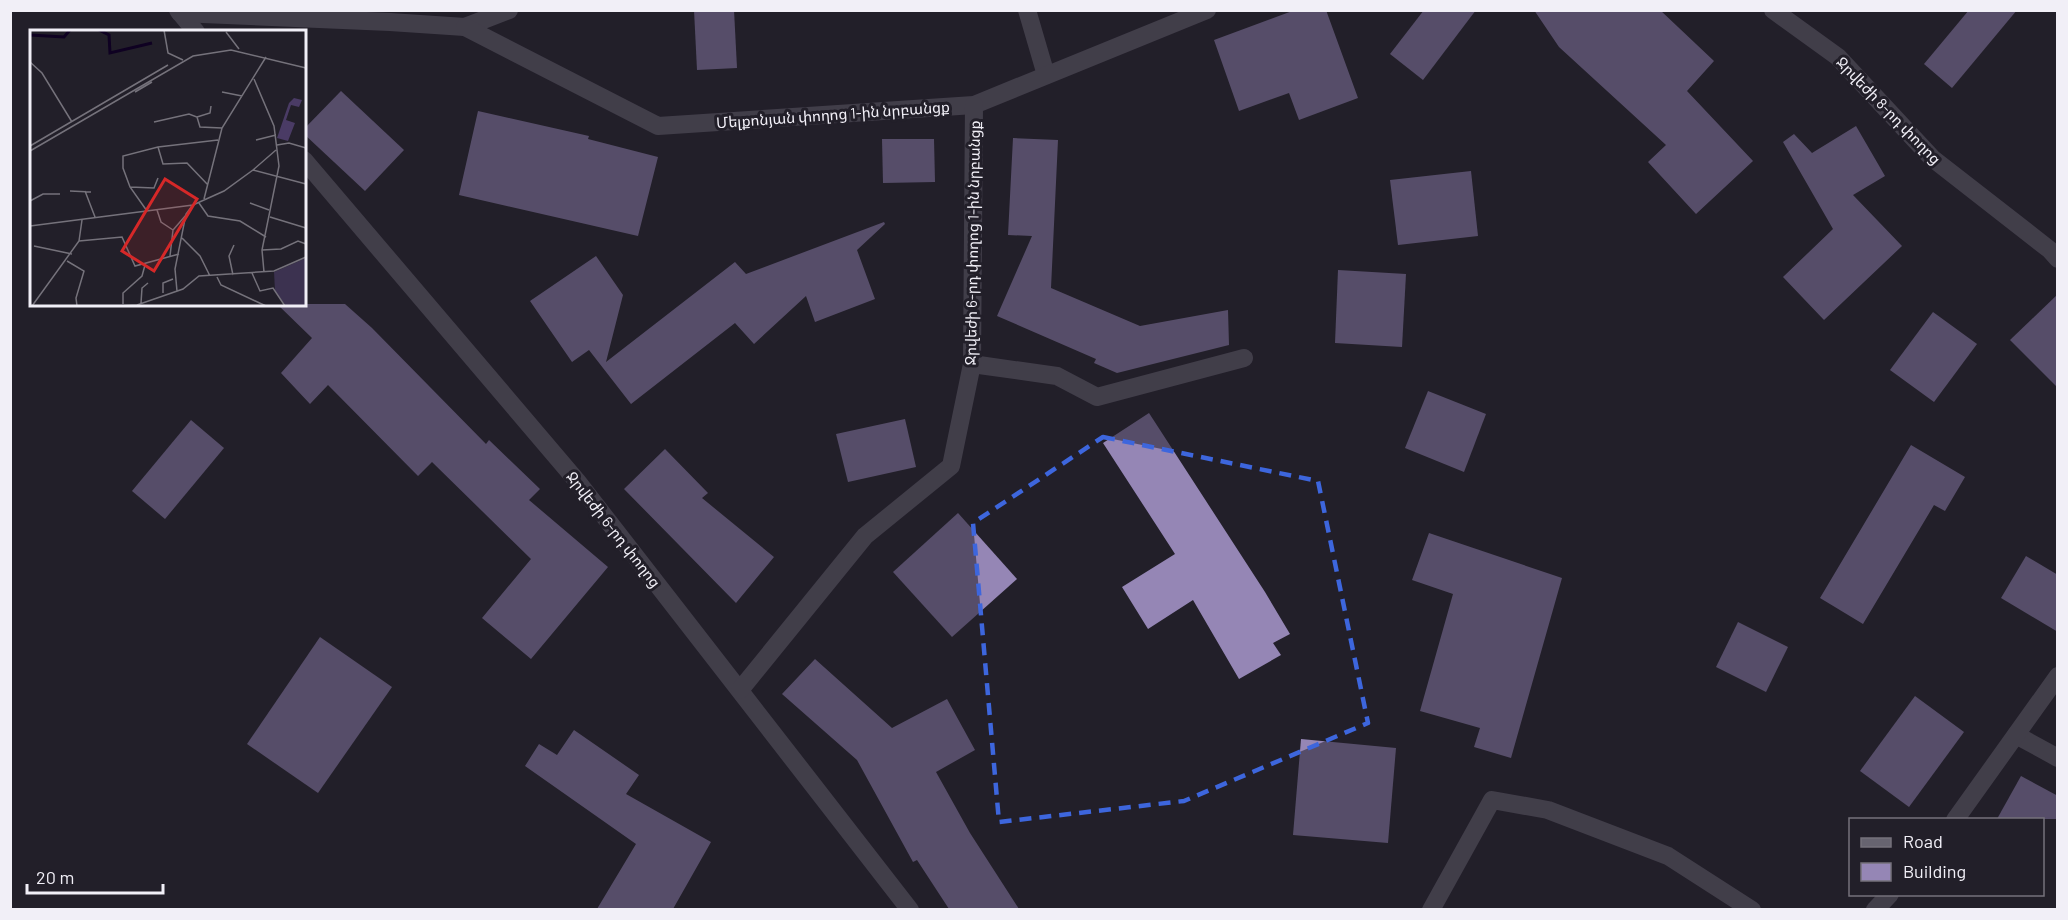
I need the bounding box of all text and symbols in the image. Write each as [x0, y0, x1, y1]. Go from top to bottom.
inset map [30, 30, 306, 306]
street label: Ջրվեժի 8-րդ փողոց [1832, 53, 1945, 168]
street label: Մելքոնյան փողոց 1-ին նրբանցք [716, 97, 951, 132]
street label: Ջրվեժի 6-րդ փողոց 1-ին նրբանցք [961, 120, 984, 366]
street label: Ջրվեժի 6-րդ փողոց [562, 467, 665, 591]
legend [1849, 818, 2044, 896]
text: Road [1903, 830, 1943, 852]
scale bar [27, 857, 164, 895]
text: Building [1903, 860, 1966, 882]
text: 20 m [36, 866, 74, 888]

